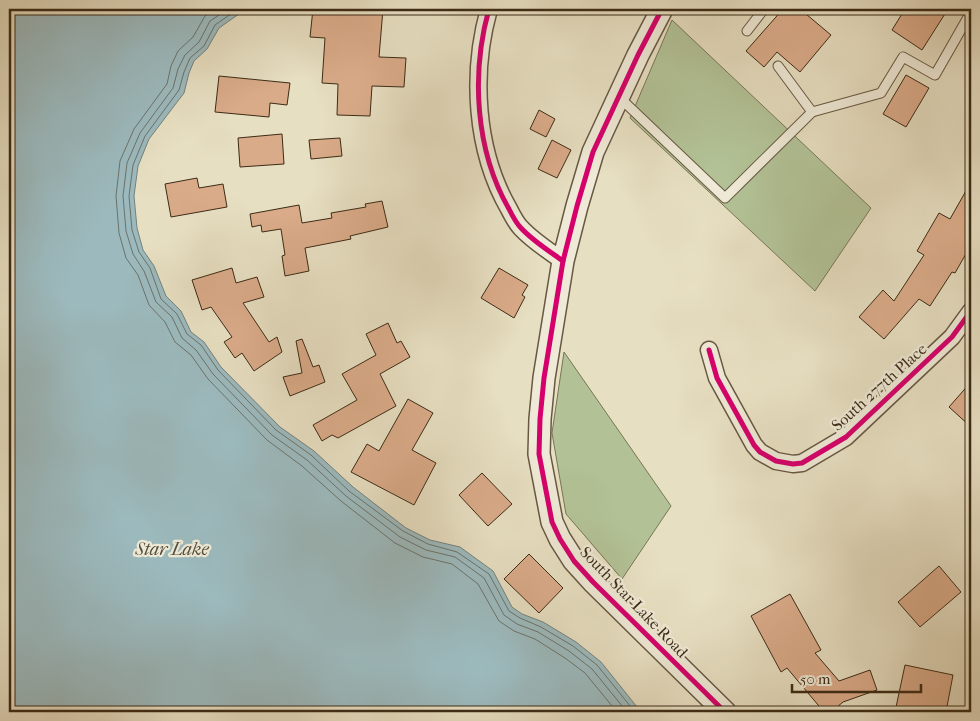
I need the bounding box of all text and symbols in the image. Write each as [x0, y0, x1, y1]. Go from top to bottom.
street label: South 277th Place [827, 339, 931, 435]
water label: Star Lake [134, 539, 209, 560]
street label: South Star Lake Road [576, 543, 692, 662]
scale bar [792, 661, 921, 693]
text: 50 m [800, 670, 831, 688]

